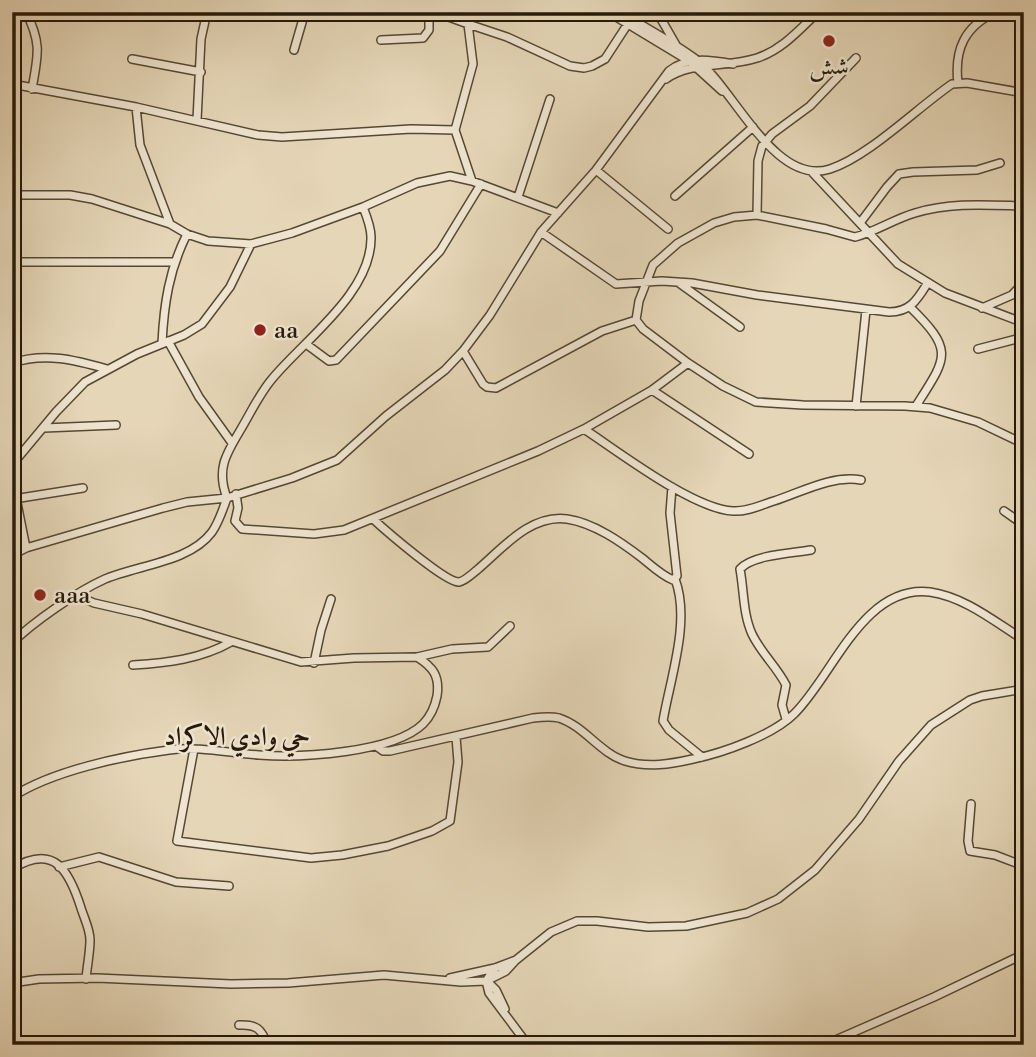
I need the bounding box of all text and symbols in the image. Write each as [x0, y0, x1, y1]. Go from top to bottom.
marker: شش [821, 33, 837, 49]
place label: شش [809, 52, 849, 82]
place label: aa [274, 316, 299, 346]
marker: aa [252, 322, 268, 338]
place label: aaa [54, 581, 91, 611]
marker: aaa [32, 587, 48, 603]
district label: حي وادي الاكراد [164, 721, 310, 758]

